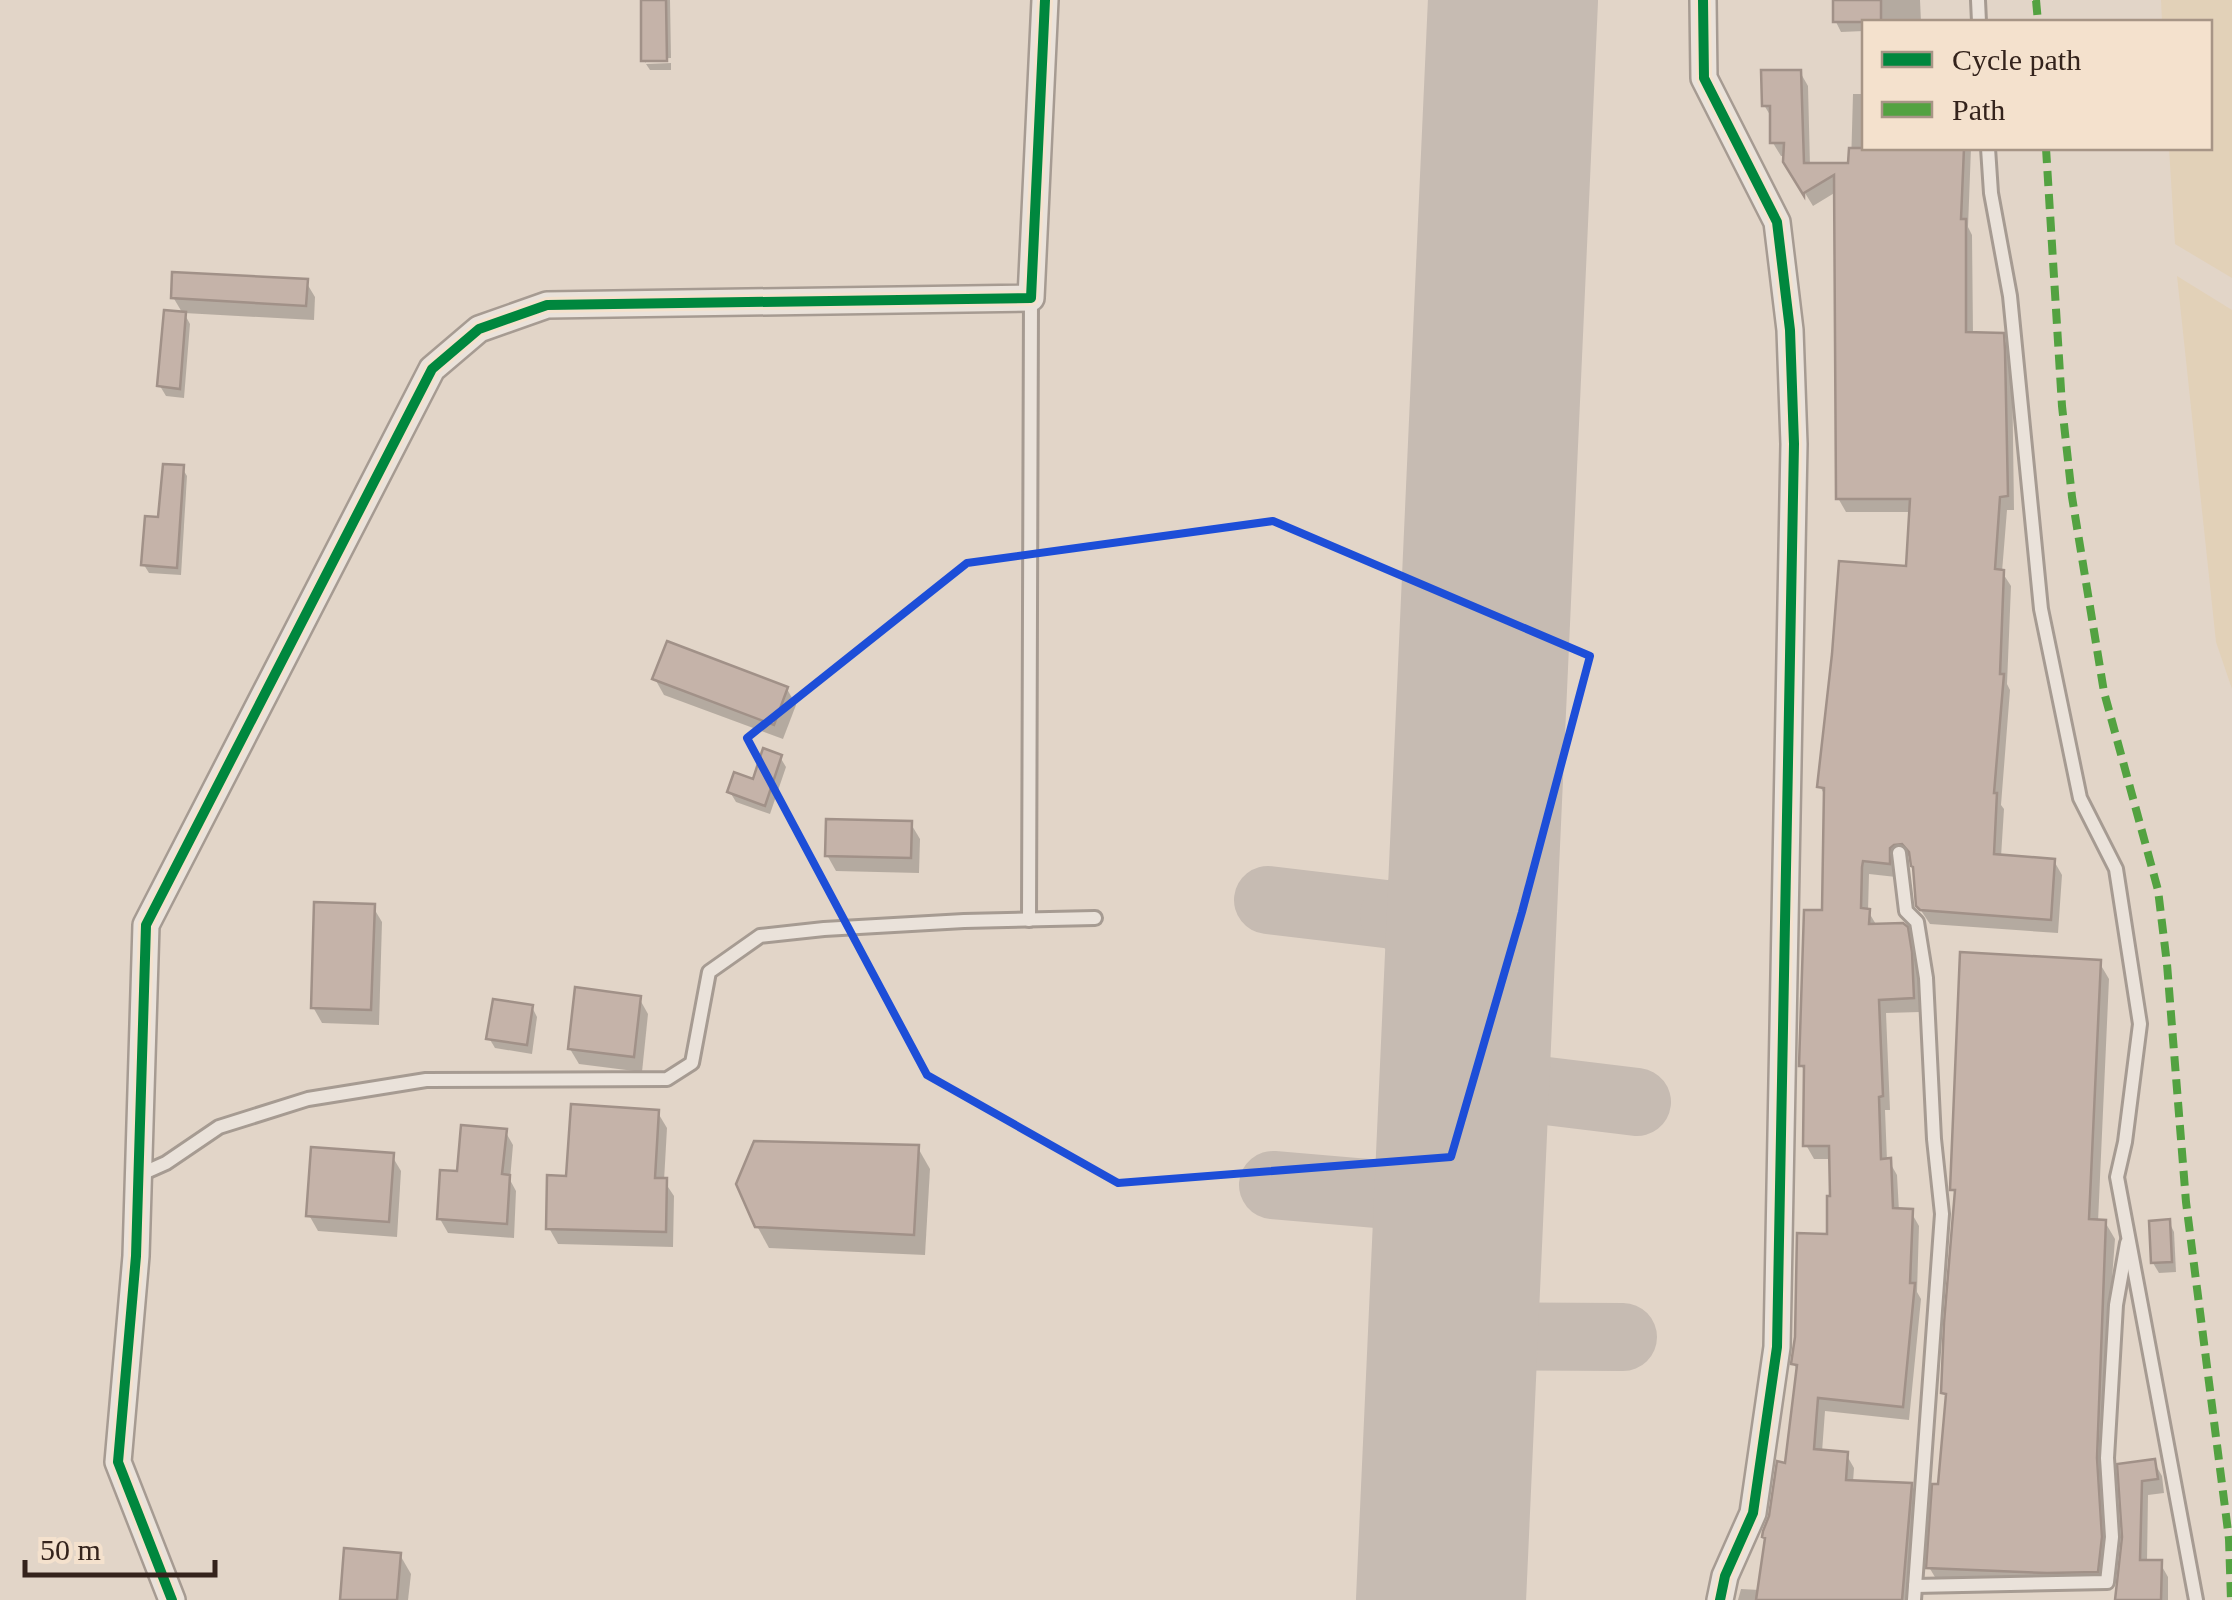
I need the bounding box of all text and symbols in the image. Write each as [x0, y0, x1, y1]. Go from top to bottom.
legend [1862, 20, 2212, 150]
text: Cycle path [1952, 43, 2081, 76]
text: Path [1952, 93, 2005, 126]
scale bar [25, 1515, 215, 1577]
text: 50 m [40, 1533, 101, 1566]

